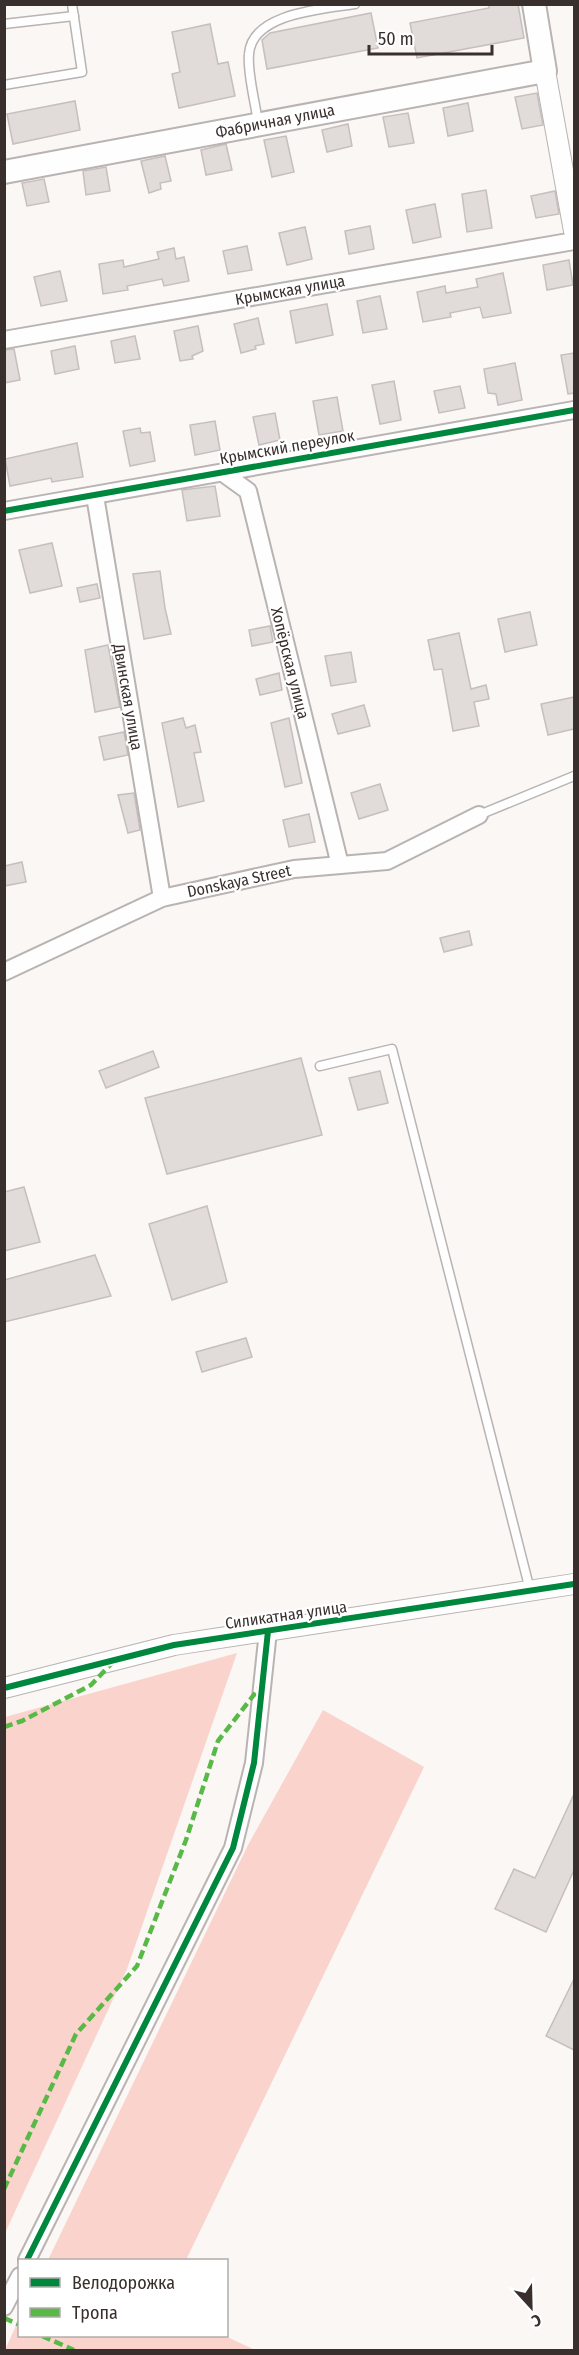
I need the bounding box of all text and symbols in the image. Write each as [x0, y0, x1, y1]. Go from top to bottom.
scale bar [369, 18, 492, 56]
text: 50 m [378, 28, 414, 50]
street label: Фабричная улица [214, 100, 336, 142]
street label: Крымская улица [234, 271, 347, 309]
street label: Крымский переулок [218, 426, 356, 468]
street label: Хопёрская улица [267, 605, 313, 721]
street label: Двинская улица [109, 641, 147, 752]
street label: Donskaya Street [185, 861, 293, 901]
street label: Силикатная улица [224, 1597, 348, 1633]
legend [18, 2259, 228, 2337]
text: Велодорожка [72, 2272, 175, 2294]
north arrow [501, 2277, 561, 2337]
text: Тропа [72, 2302, 118, 2324]
text: С [528, 2310, 544, 2331]

